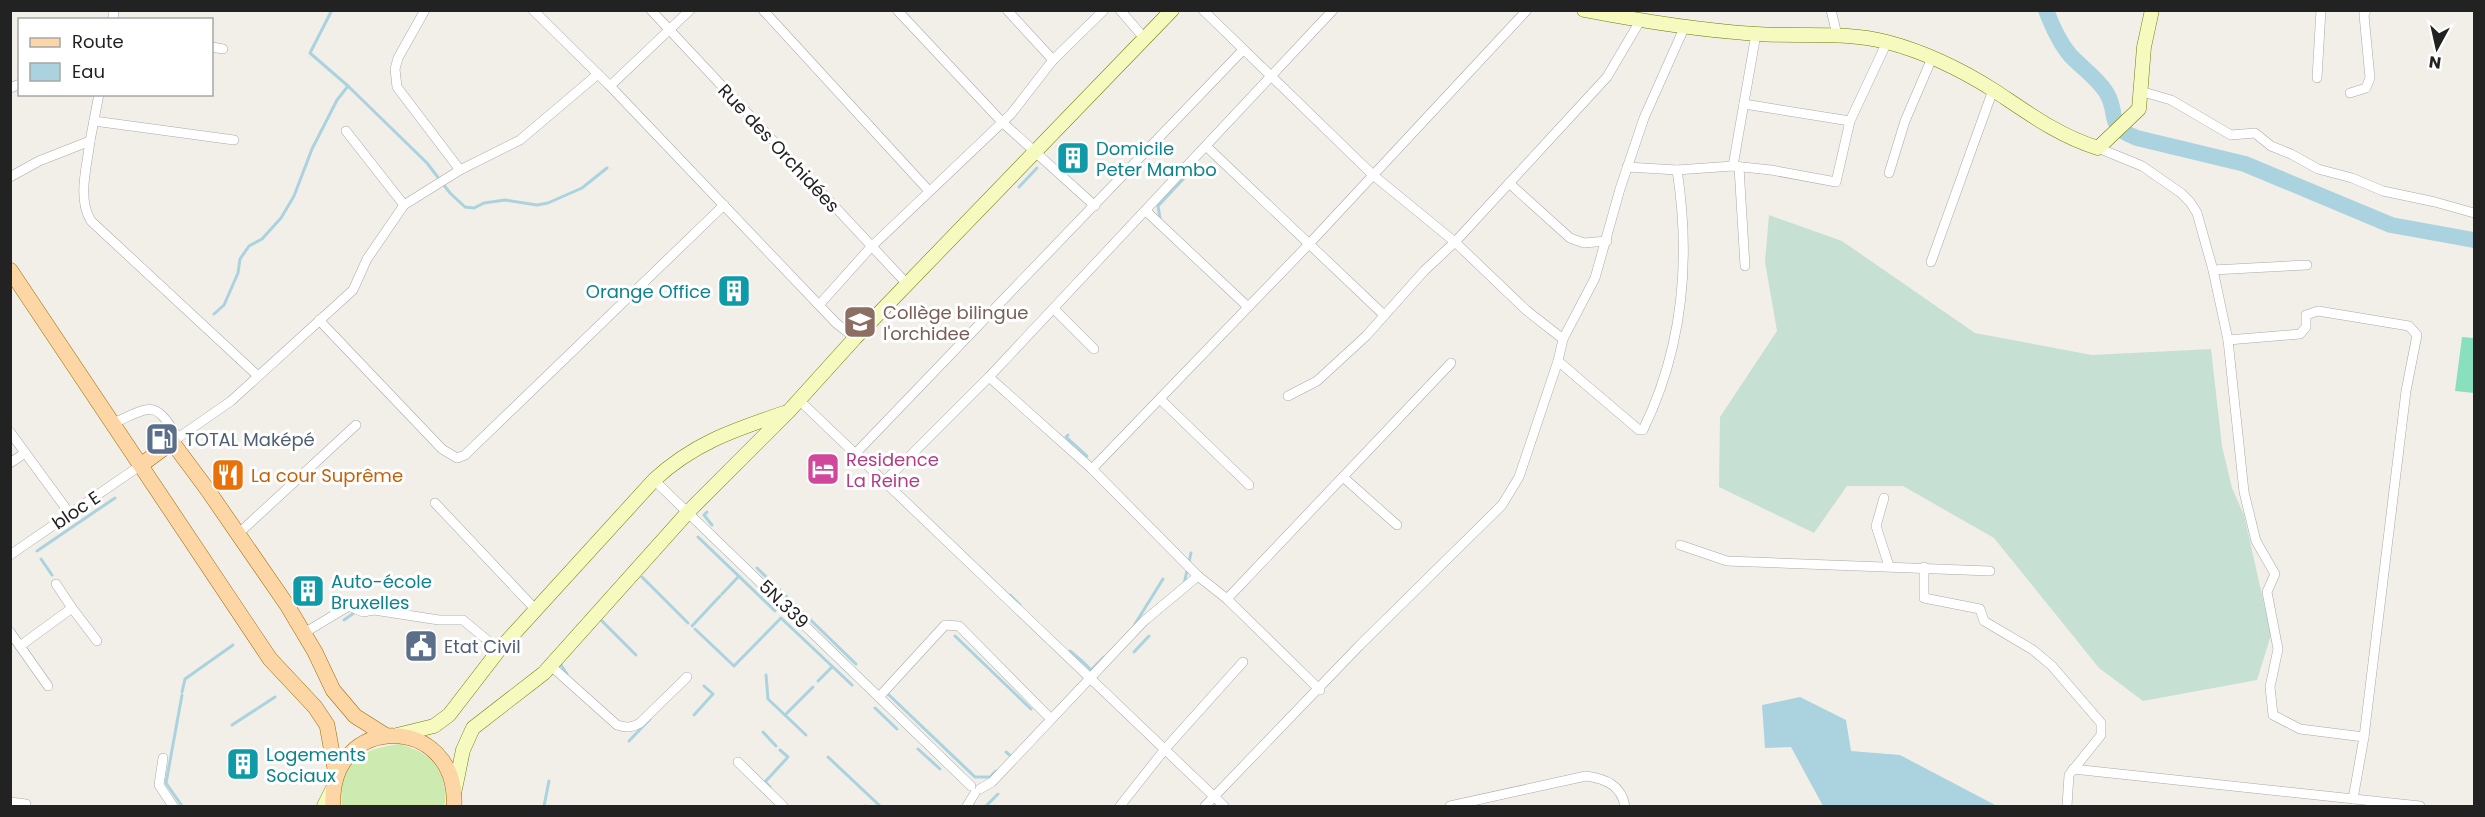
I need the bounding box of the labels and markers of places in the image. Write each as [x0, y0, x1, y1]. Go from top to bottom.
place label: Domicile Peter Mambo [1096, 136, 1217, 182]
building icon: Domicile Peter Mambo [1055, 140, 1091, 176]
building icon: Orange Office [716, 273, 752, 309]
place label: Orange Office [586, 279, 711, 304]
place label: Collège bilingue l'orchidee [883, 300, 1028, 346]
school or university icon: Collège bilingue l'orchidee [842, 304, 878, 340]
fuel station icon: TOTAL Maképé [144, 421, 180, 457]
place label: TOTAL Maképé [185, 427, 315, 452]
place label: Residence La Reine [846, 447, 939, 493]
hotel icon: Residence La Reine [805, 451, 841, 487]
restaurant icon: La cour Suprême [210, 457, 246, 493]
place label: La cour Suprême [251, 463, 403, 488]
place label: Auto-école Bruxelles [331, 569, 432, 615]
building icon: Auto-école Bruxelles [290, 573, 326, 609]
public building icon: Etat Civil [403, 628, 439, 664]
place label: Etat Civil [444, 634, 521, 659]
place label: Logements Sociaux [266, 742, 366, 788]
building icon: Logements Sociaux [225, 746, 261, 782]

